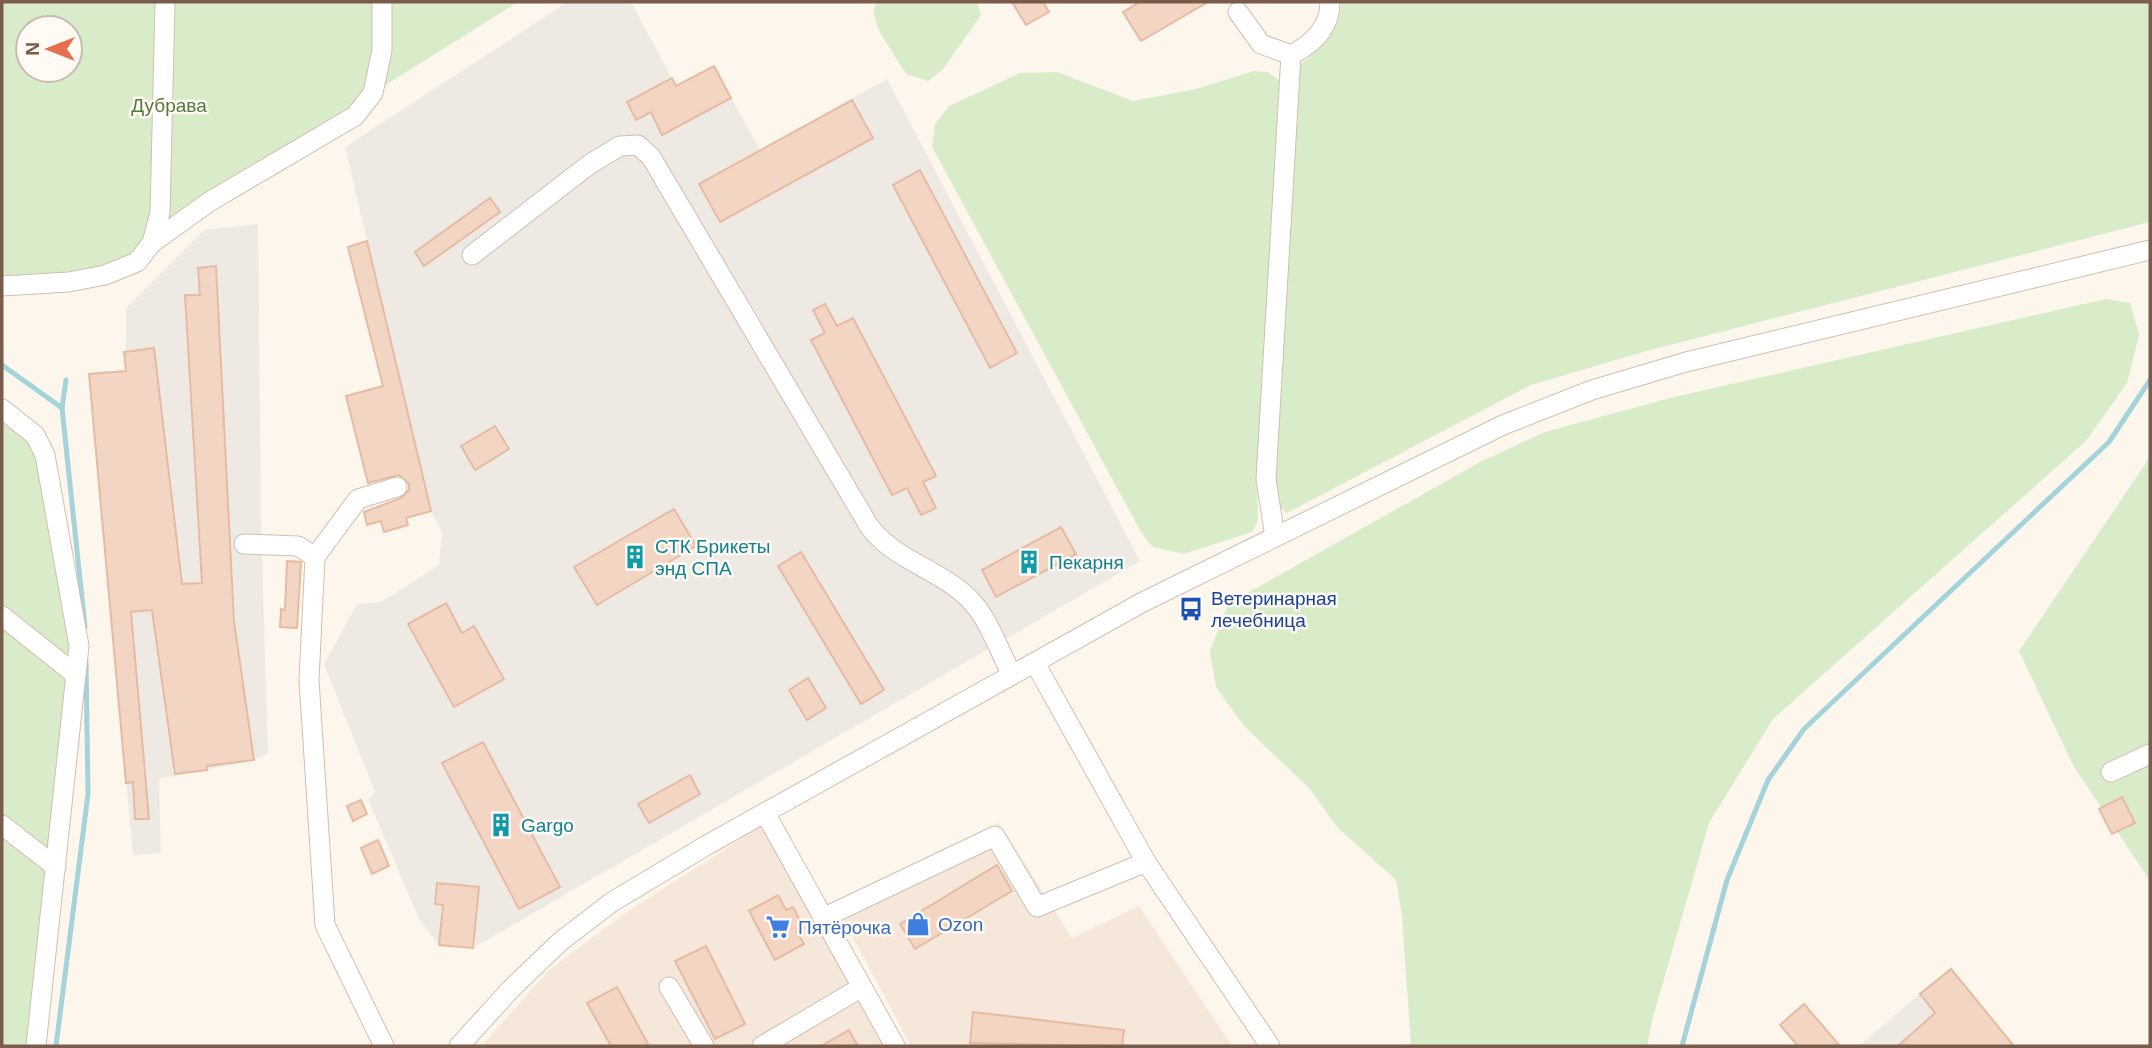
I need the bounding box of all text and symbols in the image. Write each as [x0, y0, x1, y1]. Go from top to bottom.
north arrow [14, 14, 84, 84]
text: N [22, 42, 43, 56]
park label: Дубрава [131, 95, 207, 116]
place label: СТК Брикеты энд СПА [655, 536, 771, 579]
building icon: СТК Брикеты энд СПА [621, 543, 649, 571]
building icon: Пекарня [1015, 548, 1043, 576]
place label: Пекарня [1049, 552, 1124, 573]
place label: Ветеринарная лечебница [1211, 588, 1337, 631]
bus stop icon: Ветеринарная лечебница [1177, 595, 1205, 623]
building icon: Gargo [487, 811, 515, 839]
place label: Gargo [521, 815, 574, 836]
shop icon: Ozon [904, 910, 932, 938]
supermarket icon: Пятёрочка [764, 913, 792, 941]
place label: Ozon [938, 914, 983, 935]
place label: Пятёрочка [798, 917, 892, 938]

